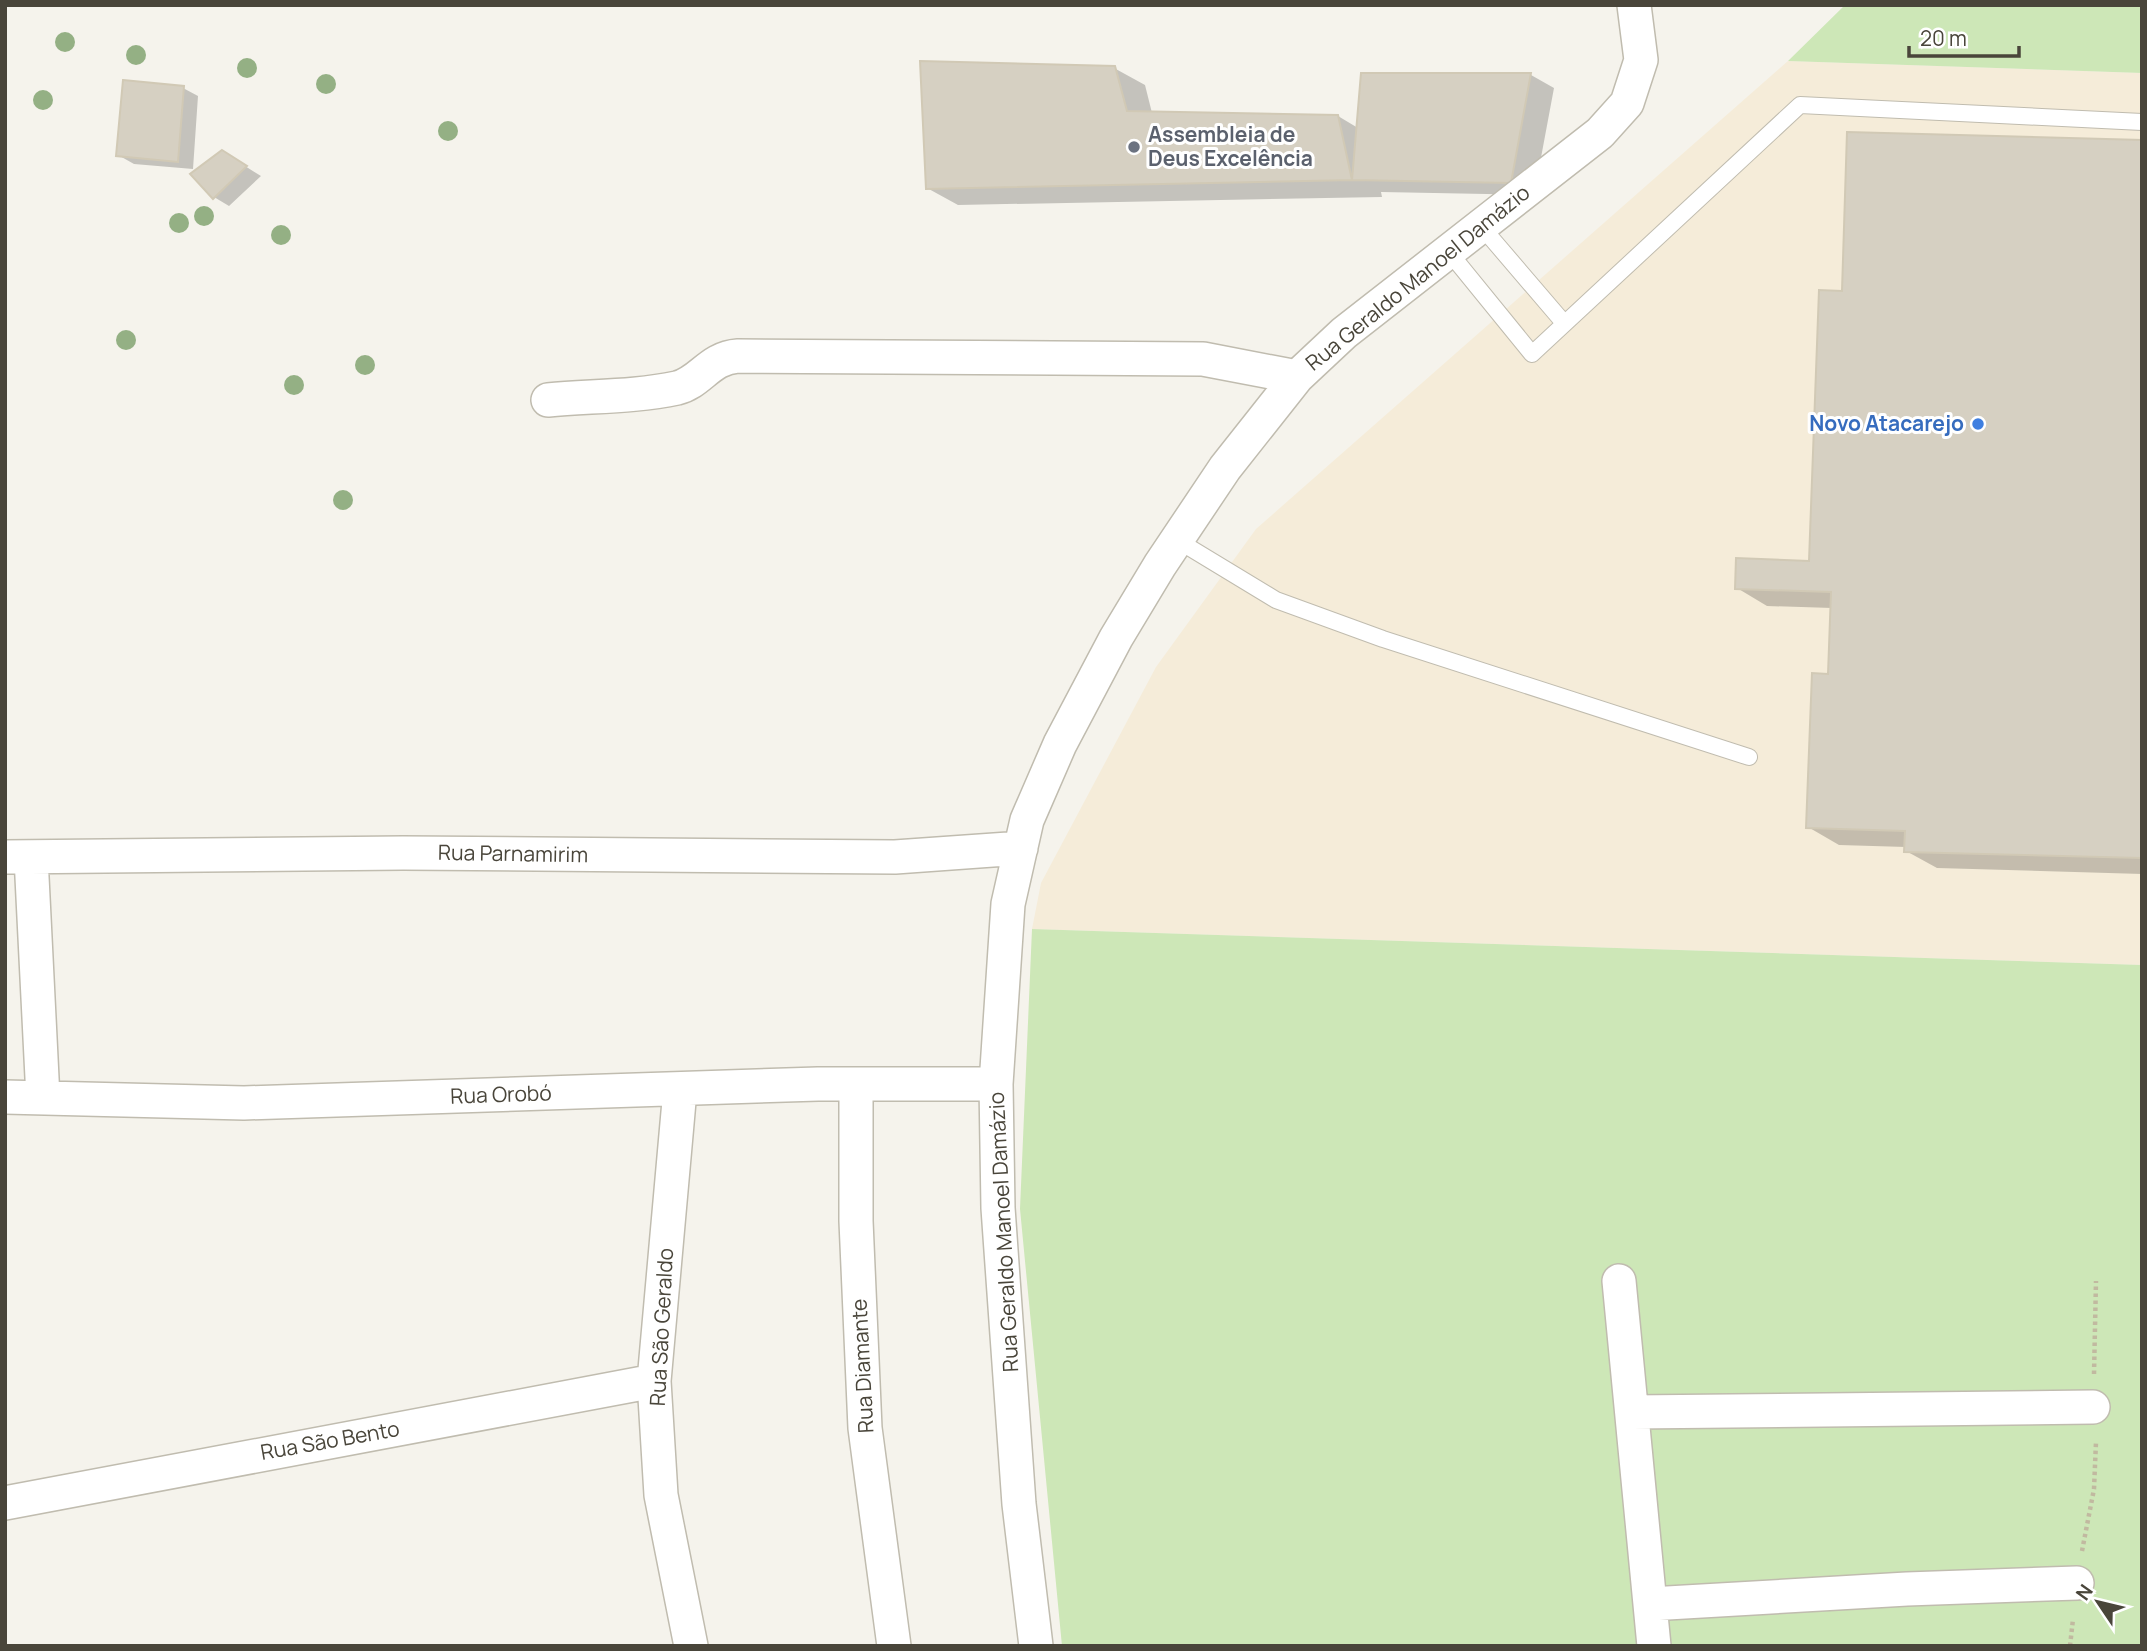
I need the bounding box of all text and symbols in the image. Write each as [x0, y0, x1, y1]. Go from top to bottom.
scale bar [1909, 14, 2019, 58]
text: 20 m [1920, 24, 1967, 52]
place label: Assembleia de Deus Excelência [1148, 120, 1313, 172]
marker: Assembleia de Deus Excelência [1126, 139, 1142, 155]
street label: Rua Geraldo Manoel Damázio [1300, 178, 1535, 376]
place label: Novo Atacarejo [1809, 409, 1964, 437]
marker: Novo Atacarejo [1970, 416, 1986, 432]
street label: Rua Parnamirim [438, 838, 588, 868]
street label: Rua Orobó [450, 1078, 552, 1110]
street label: Rua Geraldo Manoel Damázio [982, 1091, 1024, 1373]
street label: Rua São Geraldo [643, 1247, 679, 1407]
street label: Rua Diamante [845, 1298, 880, 1434]
street label: Rua São Bento [258, 1414, 401, 1466]
north arrow [2063, 1567, 2133, 1637]
text: N [2070, 1579, 2099, 1605]

